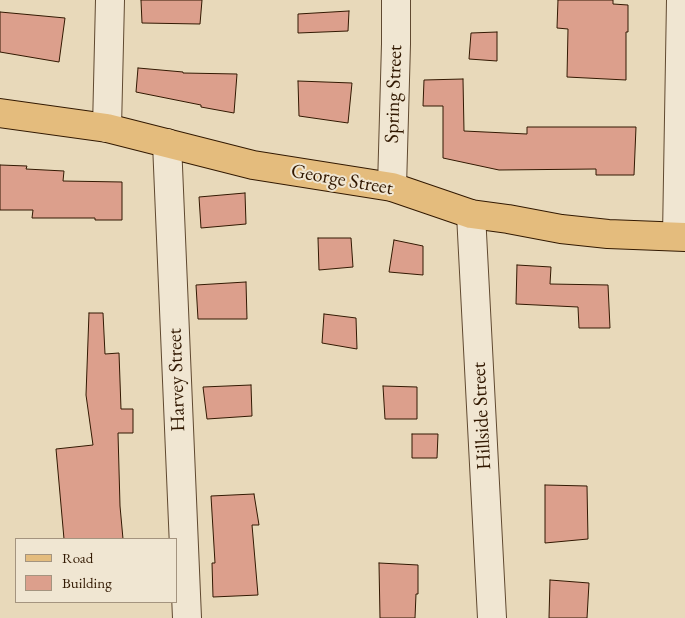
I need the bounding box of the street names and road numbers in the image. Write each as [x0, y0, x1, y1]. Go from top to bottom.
street label: Spring Street [380, 44, 408, 144]
street label: George Street [289, 159, 395, 201]
street label: Harvey Street [163, 328, 191, 432]
street label: Hillside Street [467, 361, 497, 471]

